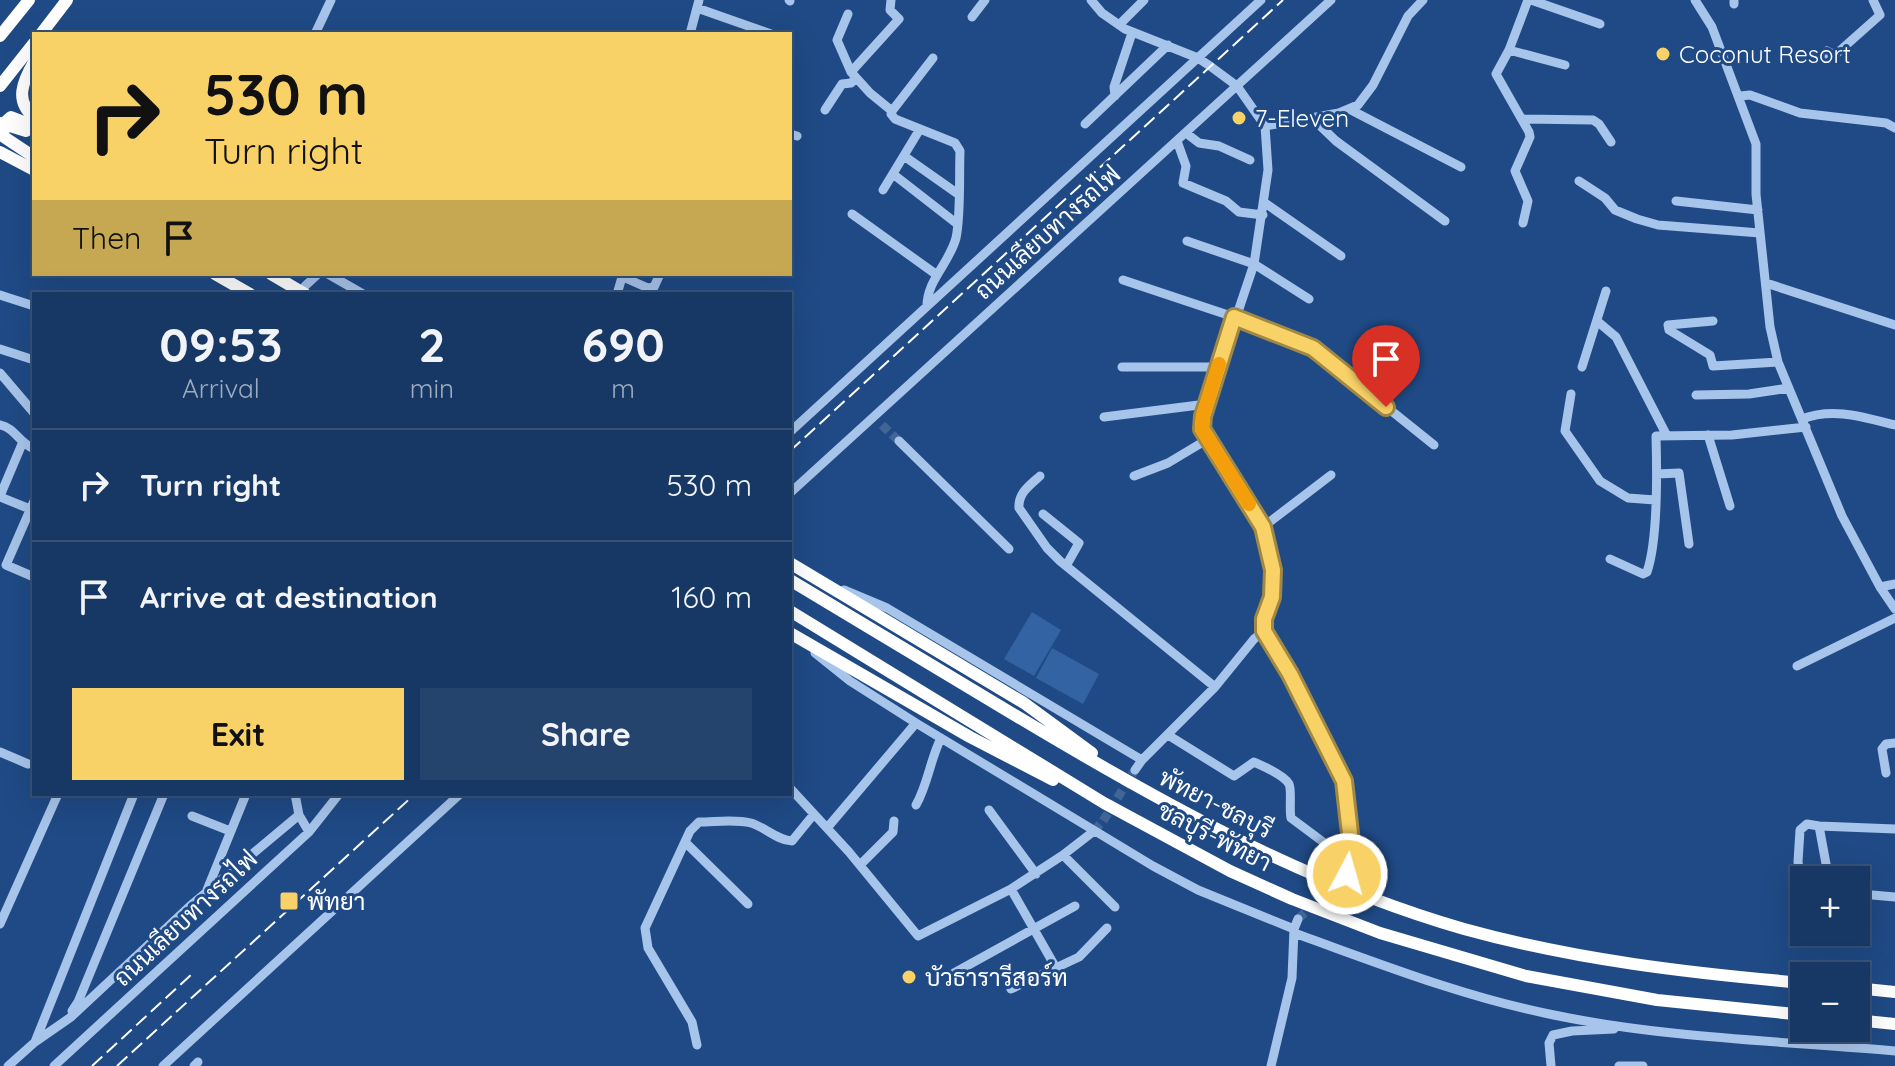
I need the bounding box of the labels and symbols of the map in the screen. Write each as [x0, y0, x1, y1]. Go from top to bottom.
place label: Coconut Resort [1679, 39, 1851, 69]
marker: Coconut Resort [1654, 45, 1672, 63]
place label: 7-Eleven [1255, 103, 1349, 133]
marker: 7-Eleven [1230, 109, 1248, 127]
street label: ถนนเลียบทางรถไฟ [968, 159, 1126, 305]
pin [1352, 325, 1420, 407]
street label: พัทยา-ชลบุรี [1153, 762, 1278, 846]
street label: ชลบุรี-พัทยา [1152, 795, 1277, 879]
position arrow [1305, 832, 1389, 916]
street label: ถนนเลียบทางรถไฟ [107, 844, 263, 992]
place label: พัทยา [307, 886, 365, 916]
marker: พัทยา [278, 890, 300, 912]
place label: บัวธารารีสอร์ท [925, 962, 1068, 992]
marker: บัวธารารีสอร์ท [900, 968, 918, 986]

